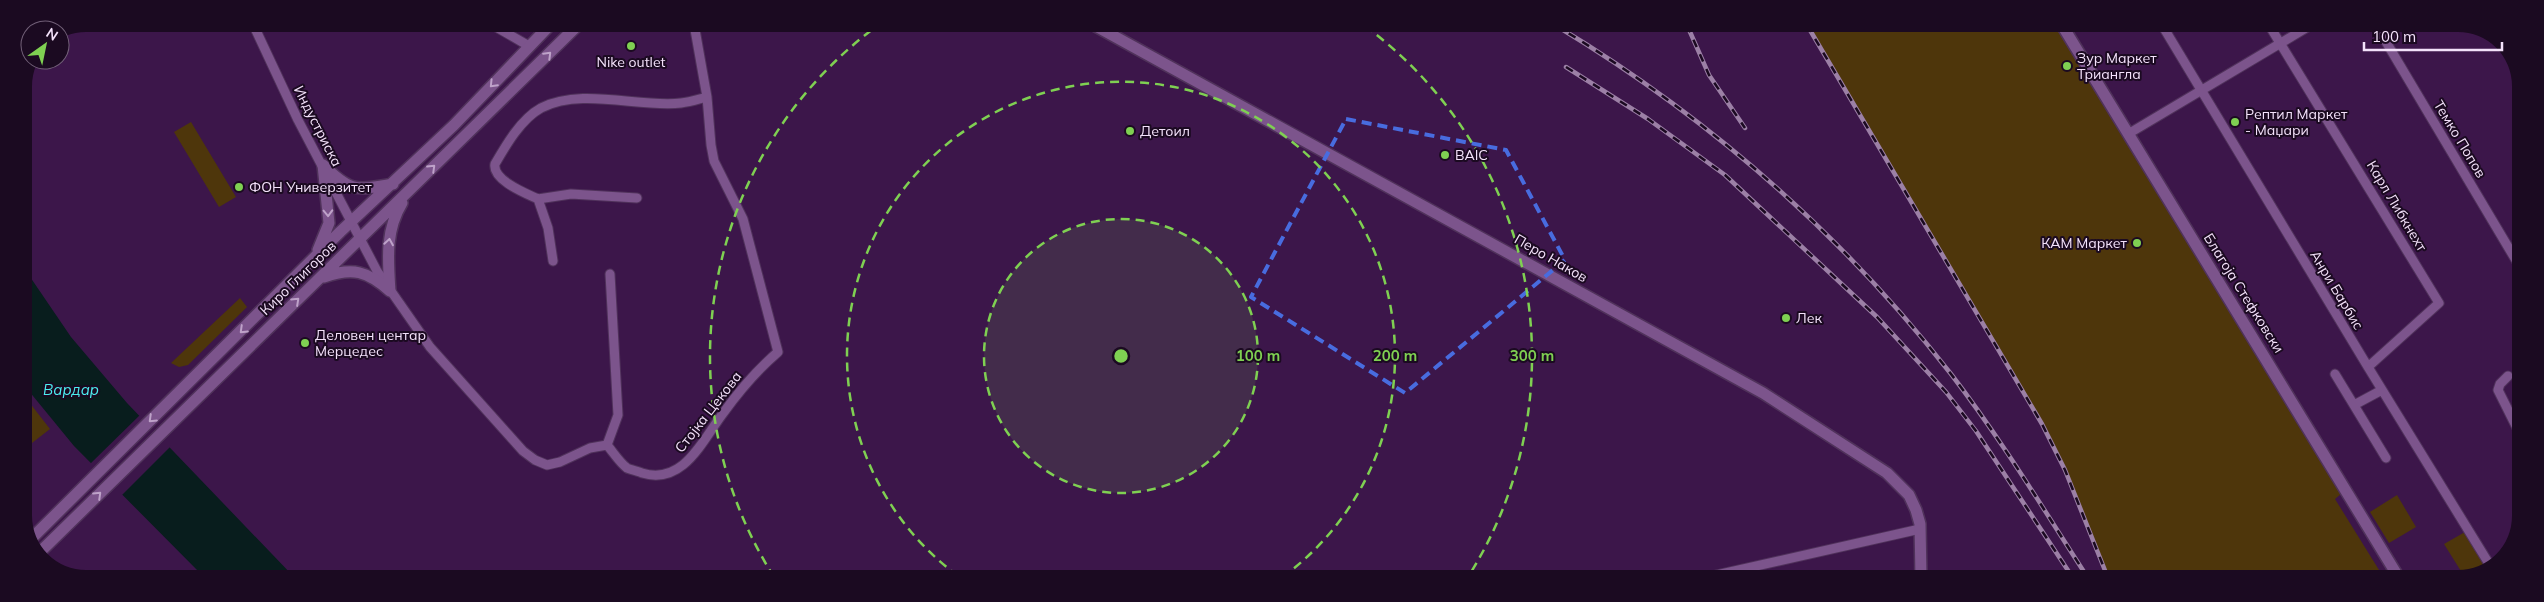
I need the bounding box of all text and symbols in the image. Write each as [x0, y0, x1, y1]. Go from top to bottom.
north arrow [20, 20, 70, 70]
scale bar [2364, 20, 2502, 52]
text: N [43, 24, 61, 45]
text: 100 m [2372, 27, 2416, 46]
marker: Nike outlet [625, 40, 637, 52]
place label: Зур Маркет Триангла [2077, 49, 2157, 83]
one-way arrow [542, 52, 551, 61]
place label: Nike outlet [597, 53, 666, 71]
marker: Зур Маркет Триангла [2061, 60, 2073, 72]
one-way arrow [490, 78, 499, 87]
street label: Индустриска [290, 83, 346, 169]
street label: Темко Попов [2430, 97, 2490, 181]
place label: Рептил Маркет - Маџари [2245, 105, 2348, 139]
marker: Рептил Маркет - Маџари [2229, 116, 2241, 128]
place label: Детоил [1140, 122, 1190, 140]
marker: Детоил [1124, 125, 1136, 137]
place label: BAIC [1455, 146, 1488, 164]
marker: BAIC [1439, 149, 1451, 161]
street label: Карл Либкнехт [2363, 157, 2431, 255]
one-way arrow [426, 165, 435, 174]
place label: ФОН Универзитет [249, 178, 372, 196]
marker: ФОН Универзитет [233, 181, 245, 193]
one-way arrow [323, 209, 334, 217]
street label: Перо Наков [1511, 230, 1591, 286]
street label: Благоја Стефковски [2200, 230, 2288, 356]
place label: КАМ Маркет [2041, 234, 2128, 252]
street label: Киро Глигоров [256, 237, 340, 319]
marker: КАМ Маркет [2131, 237, 2143, 249]
one-way arrow [383, 238, 393, 247]
street label: Анри Барбис [2306, 247, 2368, 333]
one-way arrow [291, 298, 300, 307]
place label: Лек [1796, 309, 1822, 327]
marker: Лек [1780, 312, 1792, 324]
one-way arrow [239, 324, 248, 333]
place label: Деловен центар Мерцедес [315, 326, 426, 360]
marker: Деловен центар Мерцедес [299, 337, 311, 349]
text: 100 m [1236, 346, 1280, 365]
text: 200 m [1373, 346, 1417, 365]
text: 300 m [1510, 346, 1554, 365]
centre of rings [1112, 347, 1130, 365]
street label: Стојка Цекова [671, 368, 745, 456]
water label: Вардар [43, 380, 99, 399]
one-way arrow [149, 413, 158, 422]
one-way arrow [92, 492, 101, 501]

